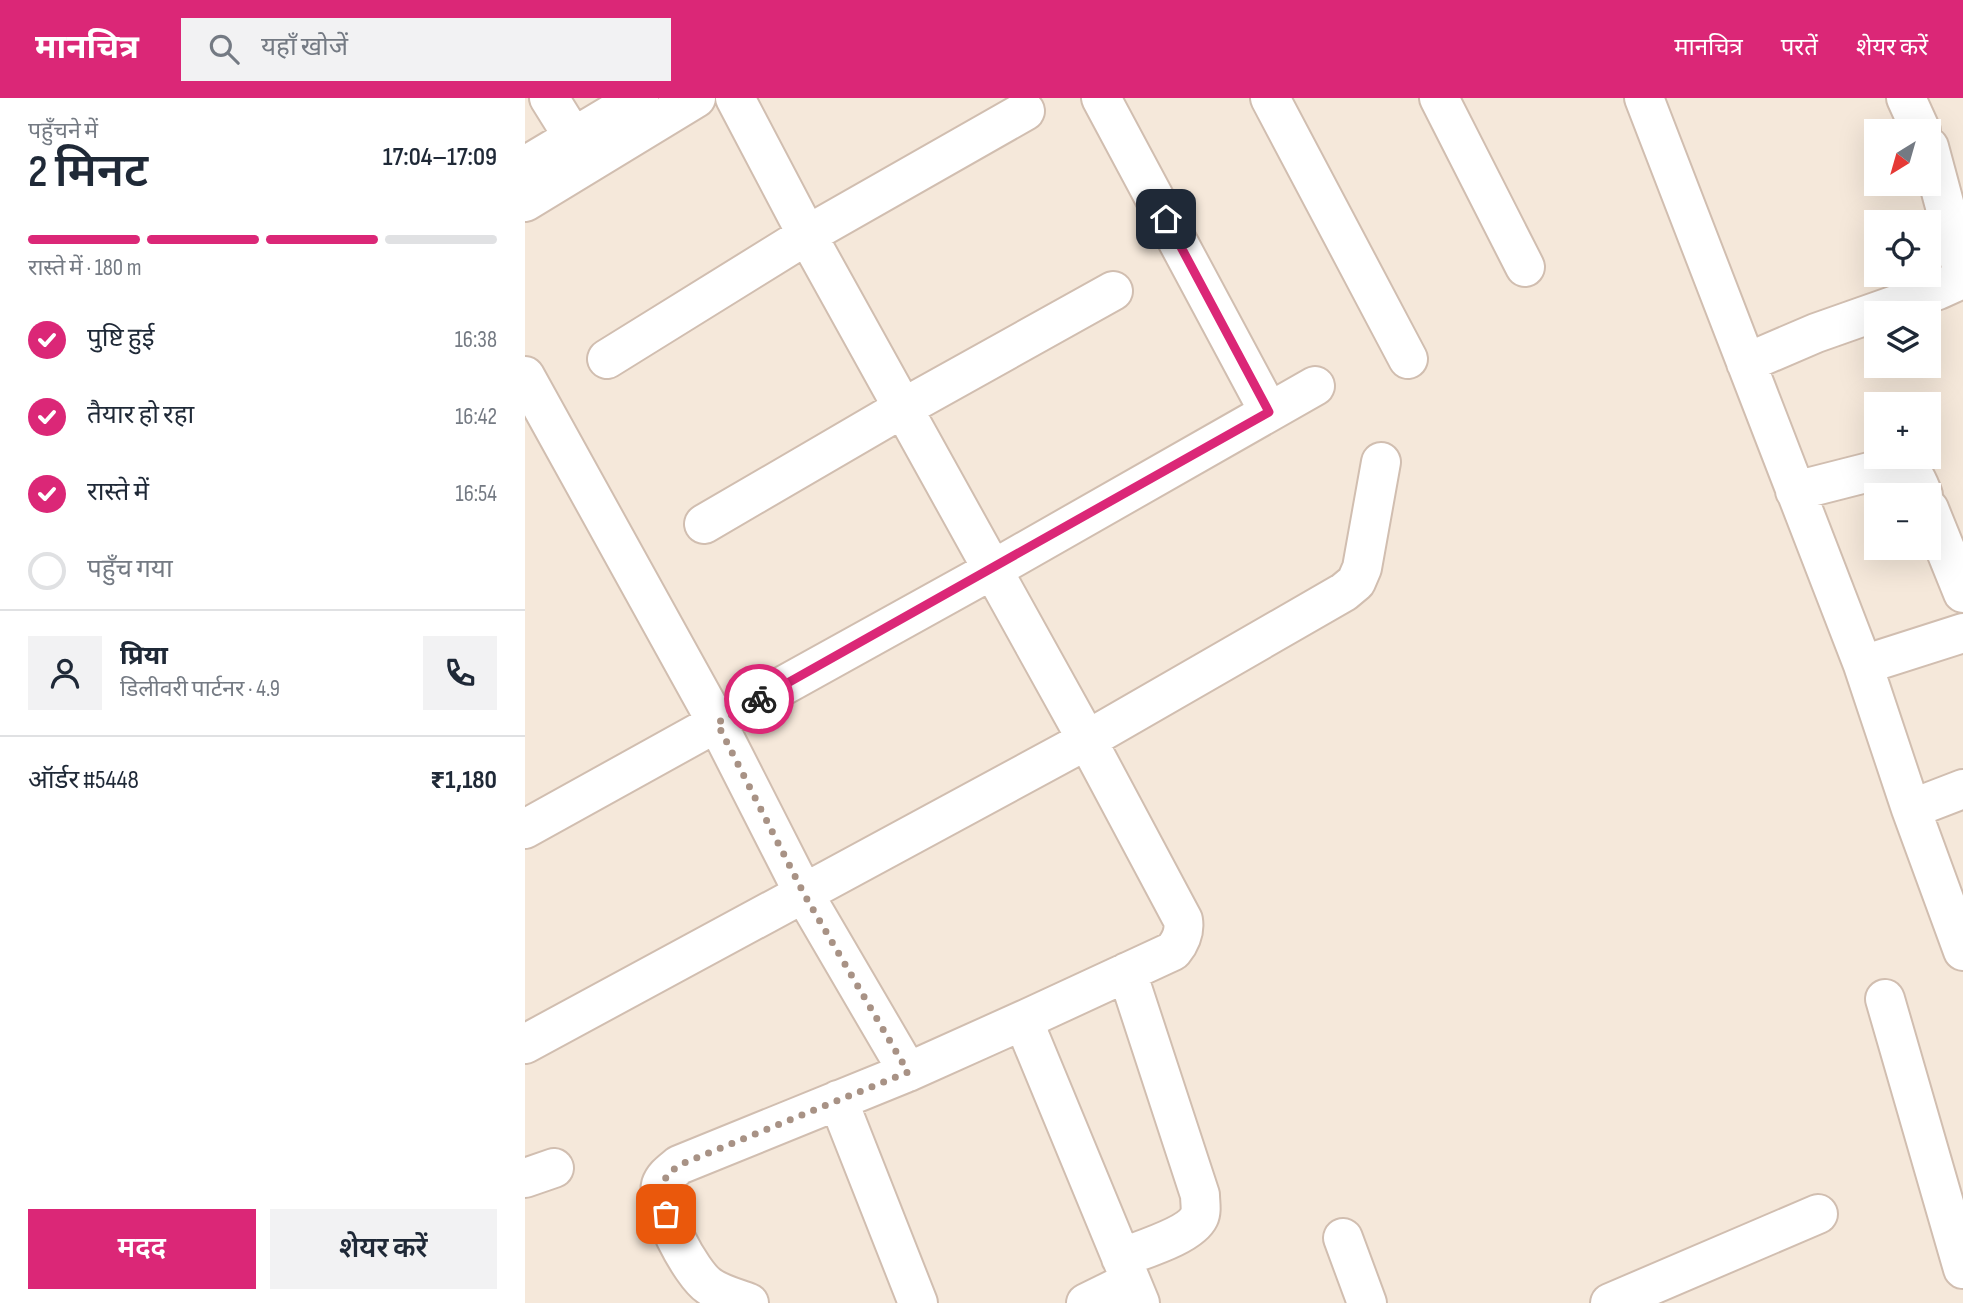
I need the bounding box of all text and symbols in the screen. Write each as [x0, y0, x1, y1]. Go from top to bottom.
search box [181, 18, 671, 81]
text: मानचित्र [35, 28, 139, 68]
icon: search [205, 30, 243, 68]
text: यहाँ खोजें [261, 32, 348, 63]
text: मानचित्र [1674, 33, 1743, 62]
text: परतें [1781, 33, 1818, 62]
text: शेयर करें [1856, 33, 1928, 62]
text: पहुँचने में [28, 117, 98, 145]
north arrow [1864, 119, 1941, 196]
map controls [1864, 119, 1941, 560]
text: 17:04–17:09 [383, 142, 497, 173]
text: 2 मिनट [28, 145, 148, 200]
pin [1136, 189, 1196, 249]
icon: home [1147, 200, 1185, 238]
button: locate [1864, 210, 1941, 287]
text: रास्ते में · 180 m [28, 254, 142, 282]
button: layers [1864, 301, 1941, 378]
icon: check [28, 321, 66, 359]
text: पुष्टि हुई [87, 323, 154, 354]
text: 16:38 [455, 326, 497, 354]
button: + [1864, 392, 1941, 469]
icon: check [28, 398, 66, 436]
text: तैयार हो रहा [87, 400, 194, 431]
text: 16:42 [455, 403, 497, 431]
icon: check [28, 475, 66, 513]
text: रास्ते में [87, 477, 149, 508]
text: 16:54 [456, 480, 497, 508]
button: − [1864, 483, 1941, 560]
text: पहुँच गया [87, 554, 173, 585]
button: person [28, 636, 102, 710]
button: phone [423, 636, 497, 710]
text: प्रिया [120, 641, 168, 672]
courier [724, 664, 794, 734]
text: डिलीवरी पार्टनर · 4.9 [120, 675, 280, 703]
icon: bike [740, 680, 778, 718]
text: ऑर्डर #5448 [28, 765, 139, 796]
text: ₹1,180 [430, 765, 497, 796]
pin [636, 1184, 696, 1244]
icon: bag [647, 1195, 685, 1233]
button: मदद [28, 1209, 256, 1289]
button: शेयर करें [270, 1209, 497, 1289]

